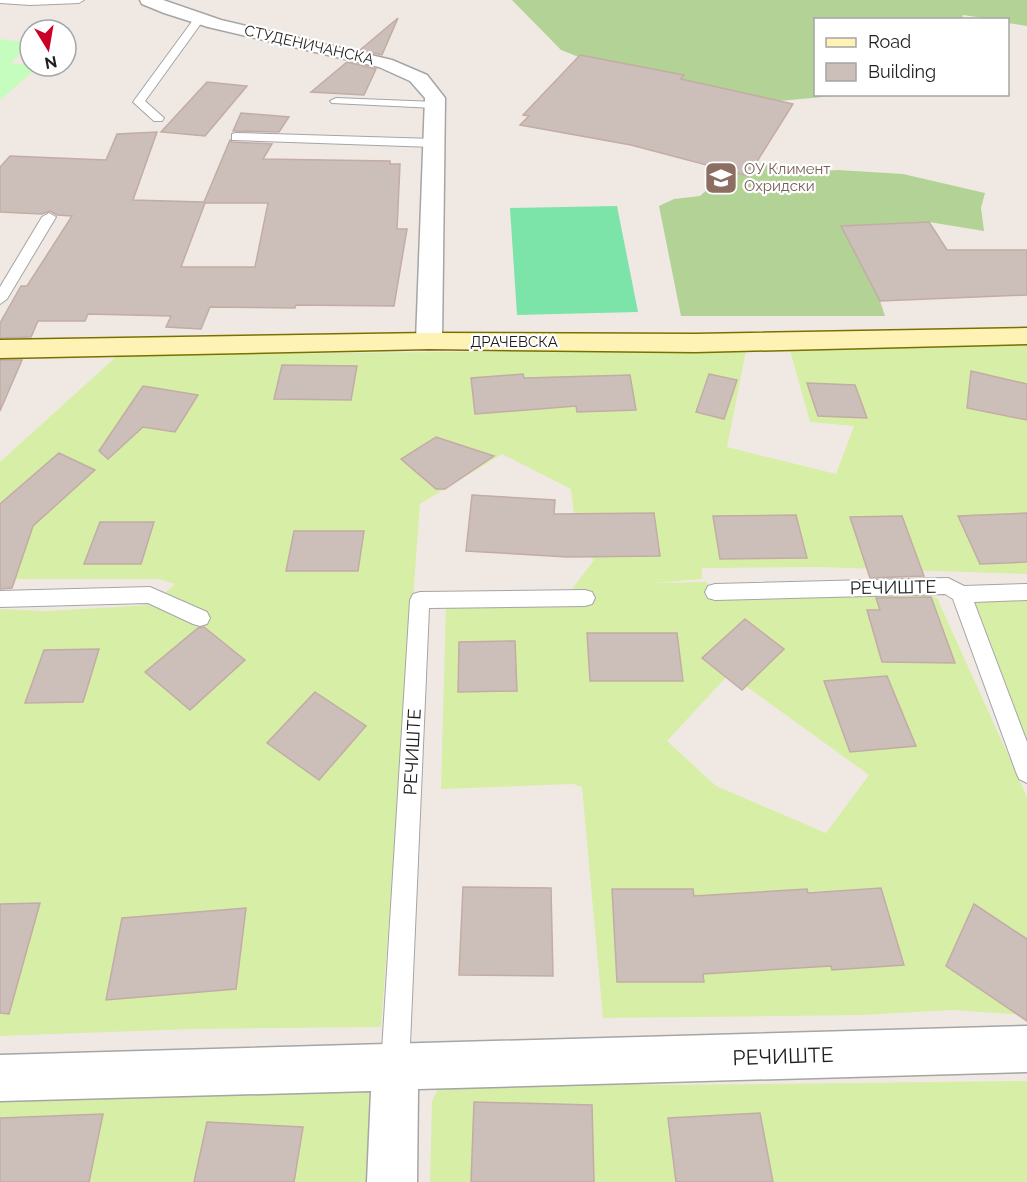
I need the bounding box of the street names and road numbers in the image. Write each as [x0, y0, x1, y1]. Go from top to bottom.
street label: СТУДЕНИЧАНСКА [243, 21, 375, 69]
street label: ДРАЧЕВСКА [470, 333, 558, 351]
street label: РЕЧИШТЕ [850, 576, 936, 598]
street label: РЕЧИШТЕ [399, 708, 425, 796]
street label: РЕЧИШТЕ [732, 1042, 834, 1070]

